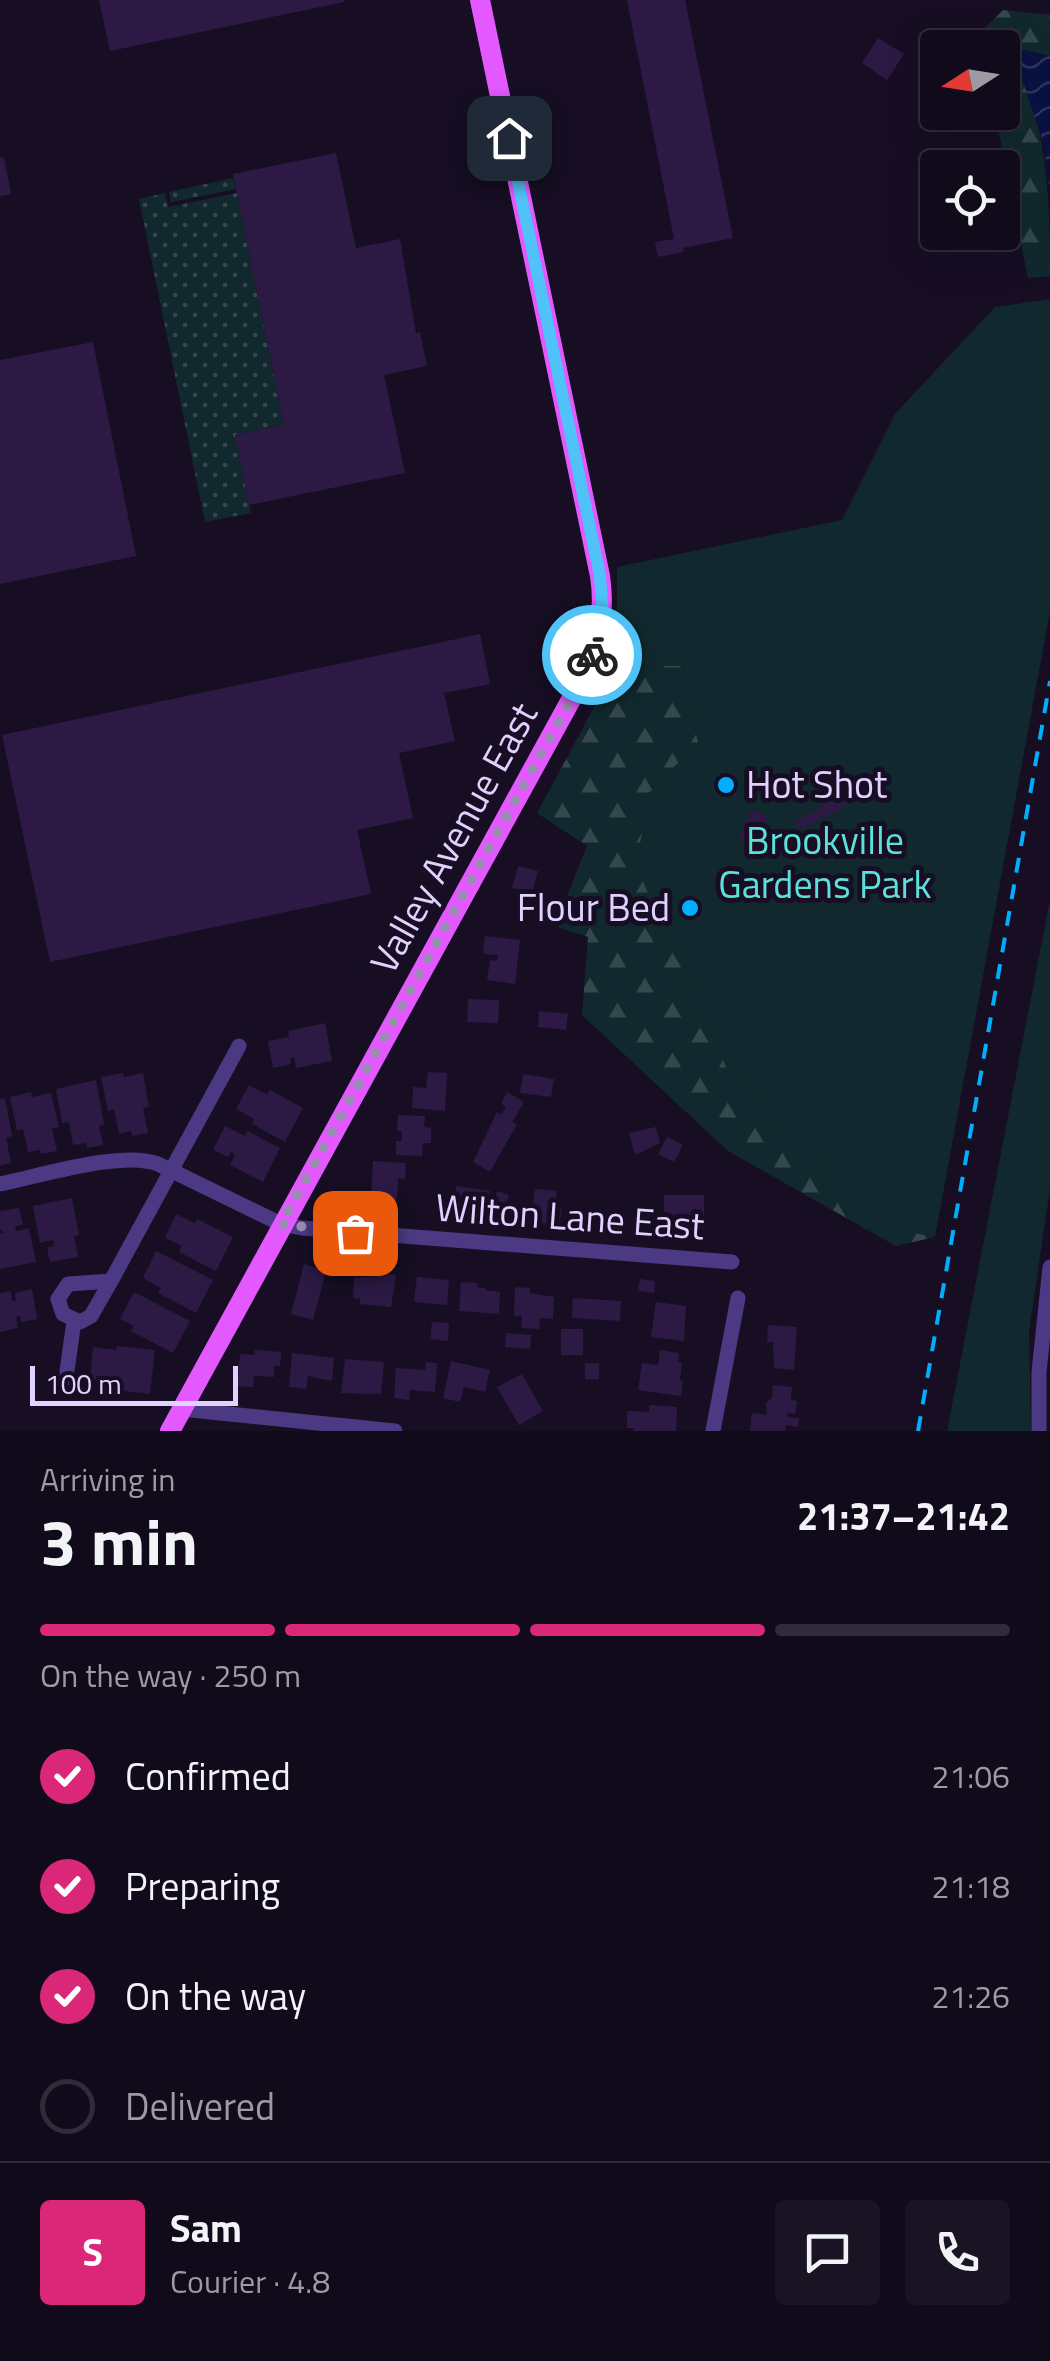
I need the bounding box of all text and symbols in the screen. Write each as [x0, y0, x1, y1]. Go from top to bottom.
north arrow [920, 30, 1020, 130]
map controls [920, 30, 1020, 250]
pin [467, 96, 552, 181]
icon: home [482, 111, 537, 166]
button: locate [920, 150, 1020, 250]
courier [542, 605, 642, 705]
icon: bike [565, 628, 620, 683]
street label: Valley Avenue East [355, 692, 552, 983]
place label: Hot Shot [746, 755, 887, 813]
marker: Hot Shot [715, 774, 737, 796]
park label: Brookville Gardens Park [718, 811, 932, 913]
place label: Flour Bed [517, 878, 670, 936]
marker: Flour Bed [679, 897, 701, 919]
street label: Wilton Lane East [434, 1178, 706, 1254]
pin [313, 1191, 398, 1276]
icon: bag [328, 1206, 383, 1261]
scale bar [30, 1361, 238, 1406]
text: 100 m [45, 1362, 122, 1405]
text: Arriving in [40, 1455, 176, 1503]
text: 21:37–21:42 [797, 1487, 1010, 1545]
text: 3 min [40, 1491, 198, 1590]
text: On the way · 250 m [40, 1651, 301, 1699]
text: Confirmed [125, 1747, 291, 1805]
icon: check [40, 1749, 95, 1804]
text: 21:06 [931, 1752, 1010, 1800]
text: Preparing [125, 1857, 280, 1915]
icon: check [40, 1859, 95, 1914]
text: 21:18 [931, 1862, 1010, 1910]
text: On the way [125, 1967, 306, 2025]
icon: check [40, 1969, 95, 2024]
text: 21:26 [931, 1972, 1010, 2020]
text: Delivered [125, 2077, 275, 2135]
text: Sam [170, 2199, 242, 2257]
button: chat [775, 2200, 880, 2305]
button: phone [905, 2200, 1010, 2305]
text: S [82, 2223, 103, 2281]
text: Courier · 4.8 [170, 2257, 330, 2305]

